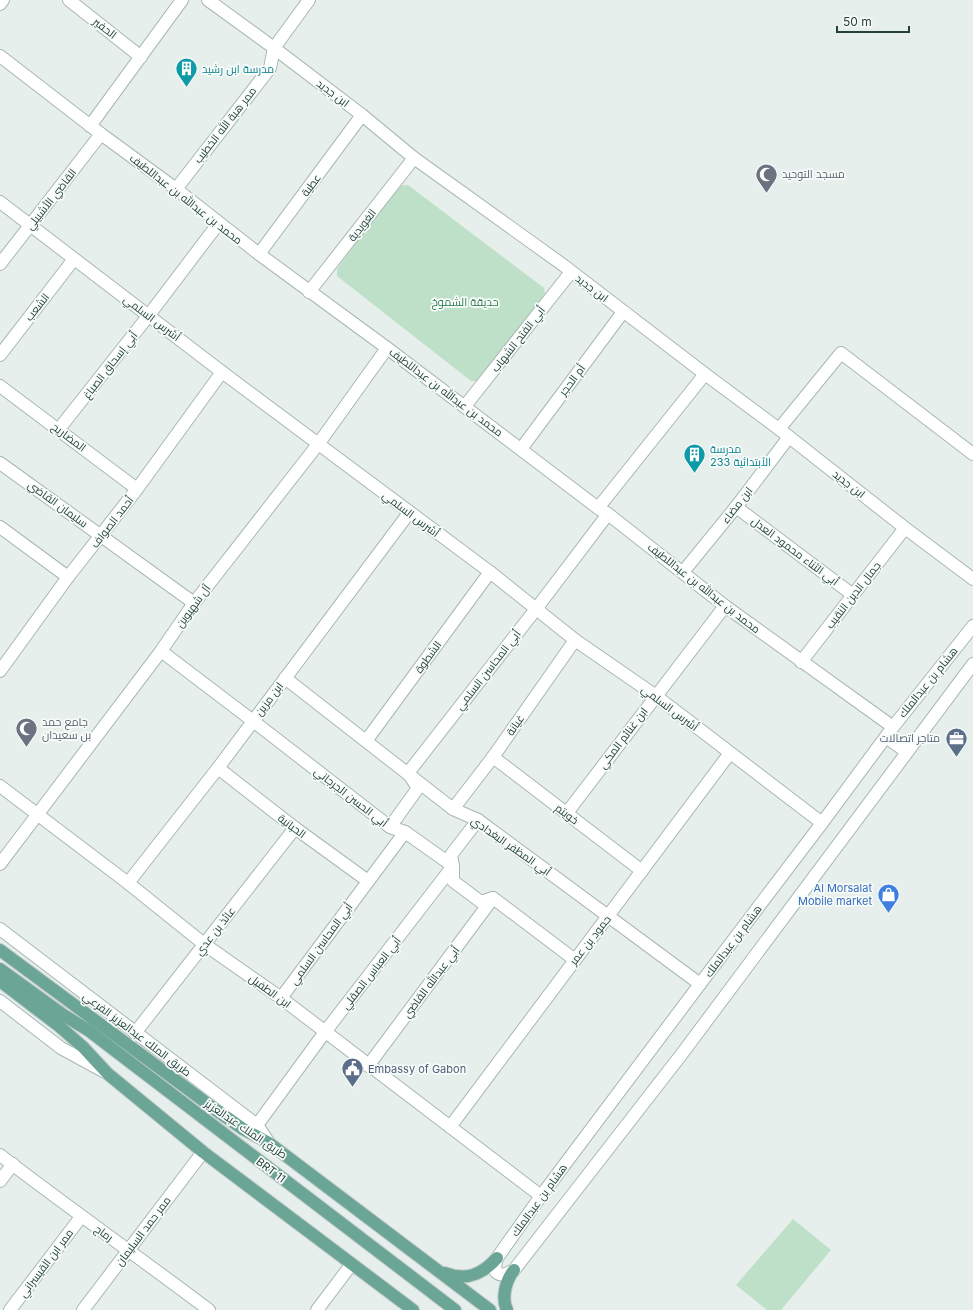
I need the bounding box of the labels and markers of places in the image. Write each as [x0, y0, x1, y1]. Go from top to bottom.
building icon: مدرسة ابن رشيد [174, 56, 200, 89]
place label: مدرسة ابن رشيد [202, 62, 274, 76]
mosque icon: مسجد التوحيد [753, 161, 779, 194]
place label: مسجد التوحيد [782, 167, 845, 181]
building icon: مدرسة الأبتدائية 233 [681, 442, 707, 475]
place label: مدرسة الأبتدائية 233 [710, 442, 771, 469]
mosque icon: جامع حمد بن سعيدان [14, 715, 40, 748]
place label: جامع حمد بن سعيدان [42, 715, 91, 742]
office icon: متاجر اتصالات [943, 725, 969, 758]
place label: متاجر اتصالات [880, 731, 940, 745]
place label: Al Morsalat Mobile market [798, 881, 872, 908]
shop icon: Al Morsalat Mobile market [875, 881, 901, 914]
public building icon: Embassy of Gabon [340, 1056, 366, 1089]
place label: Embassy of Gabon [368, 1062, 466, 1076]

